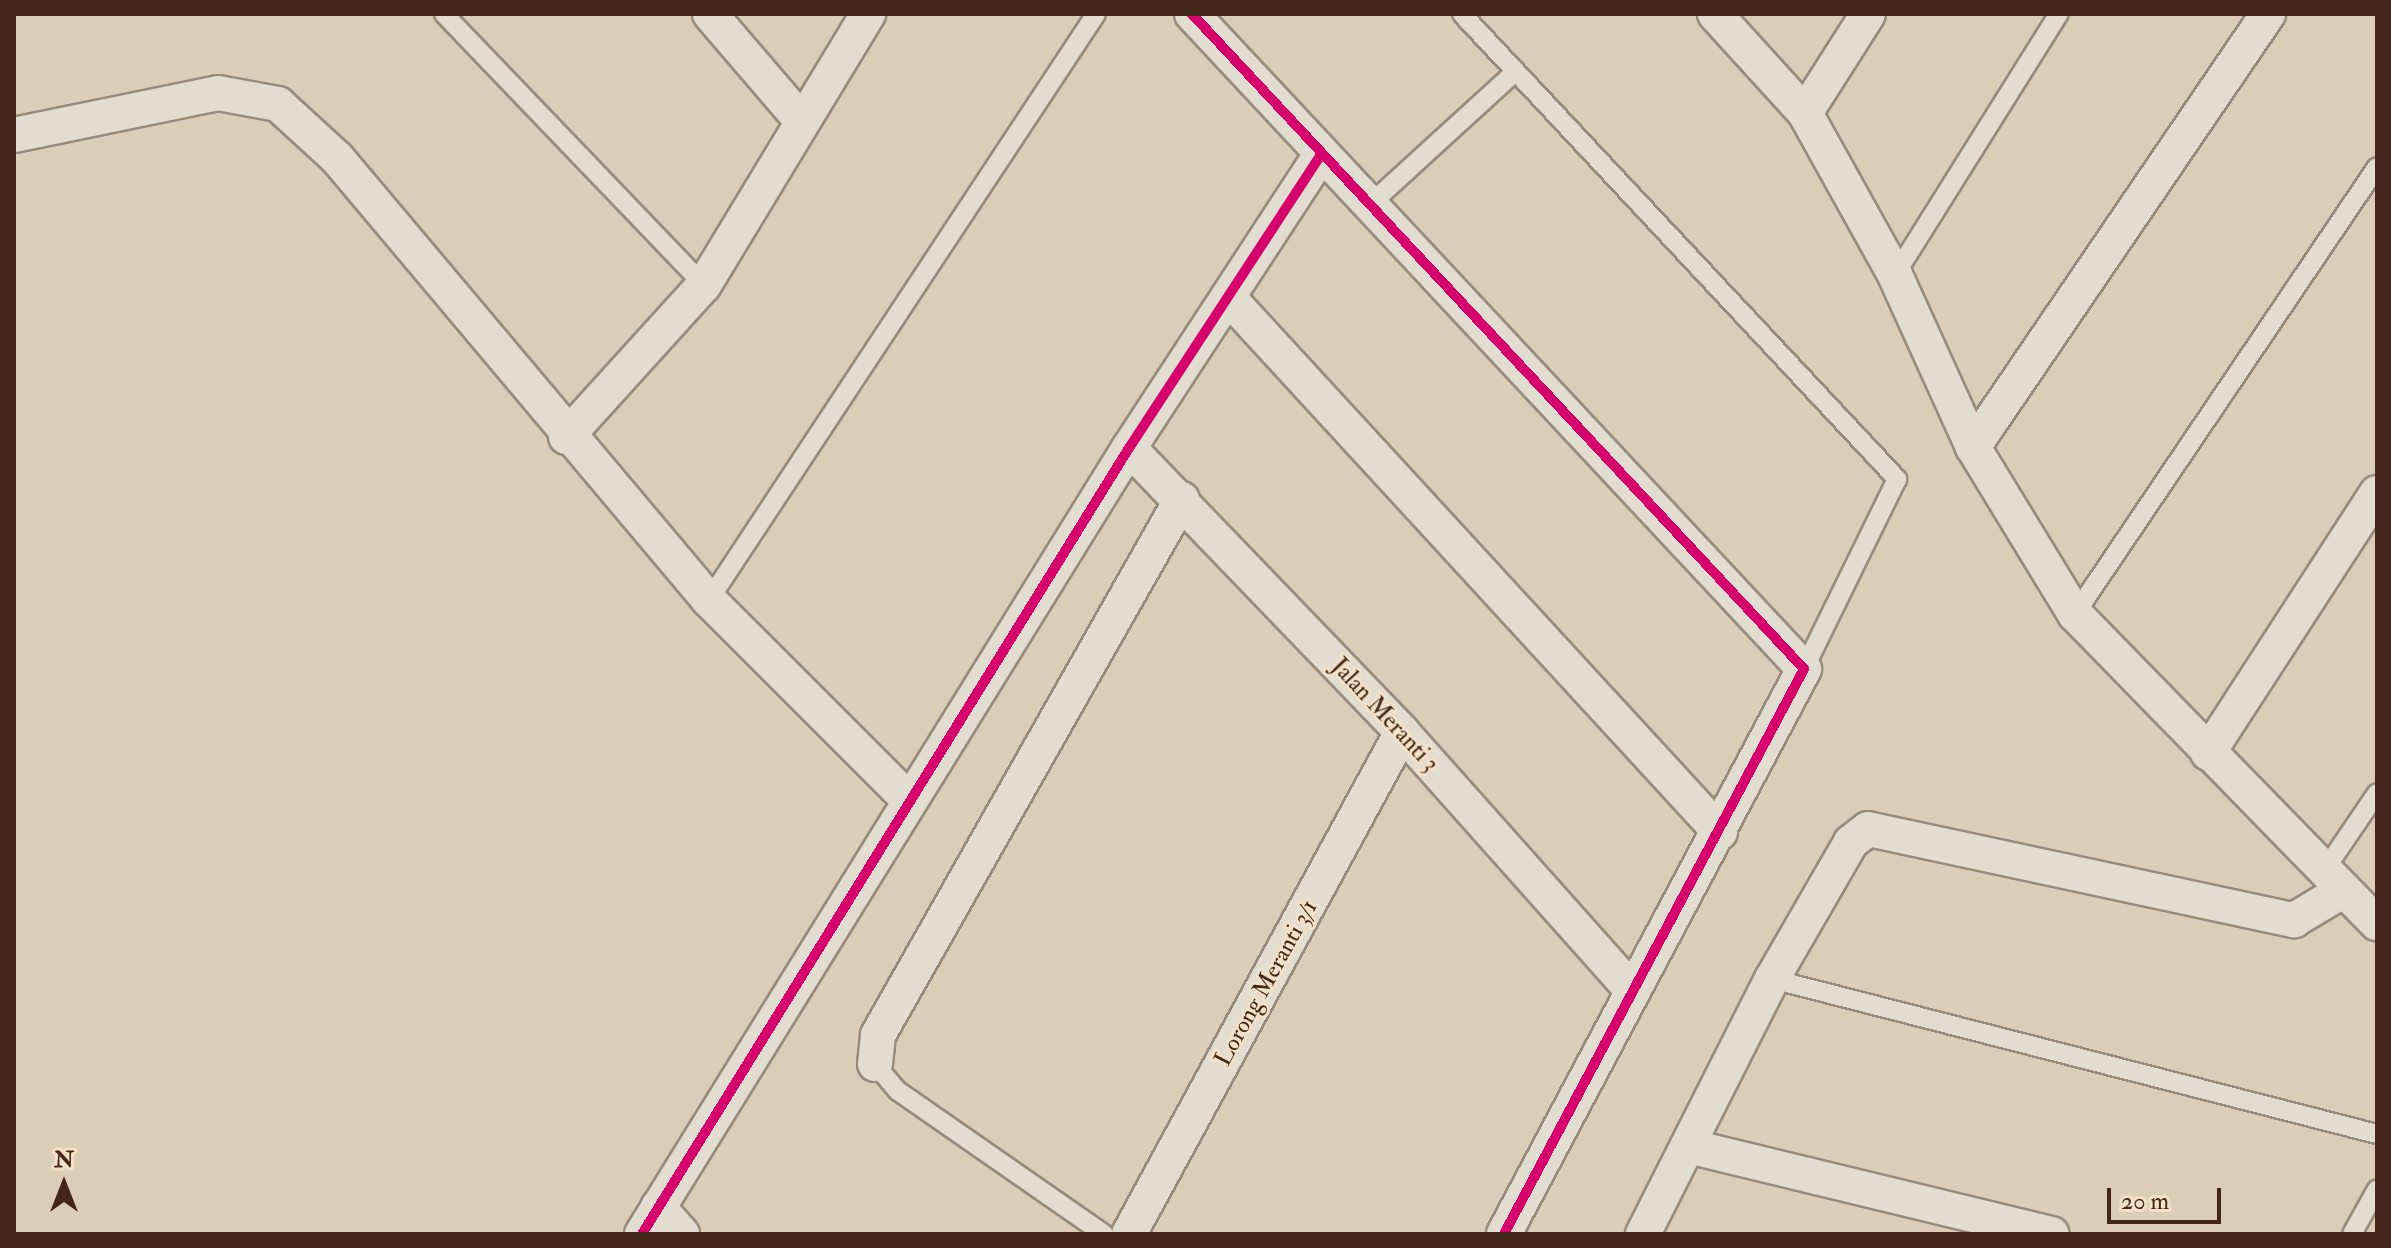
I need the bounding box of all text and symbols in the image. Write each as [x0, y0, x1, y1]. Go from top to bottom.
street label: Jalan Meranti 3 [1325, 652, 1445, 778]
street label: Lorong Meranti 3/1 [1208, 895, 1324, 1071]
north arrow [24, 1144, 104, 1224]
text: N [54, 1146, 74, 1174]
scale bar [2111, 1172, 2225, 1222]
text: 20 m [2121, 1186, 2169, 1217]

